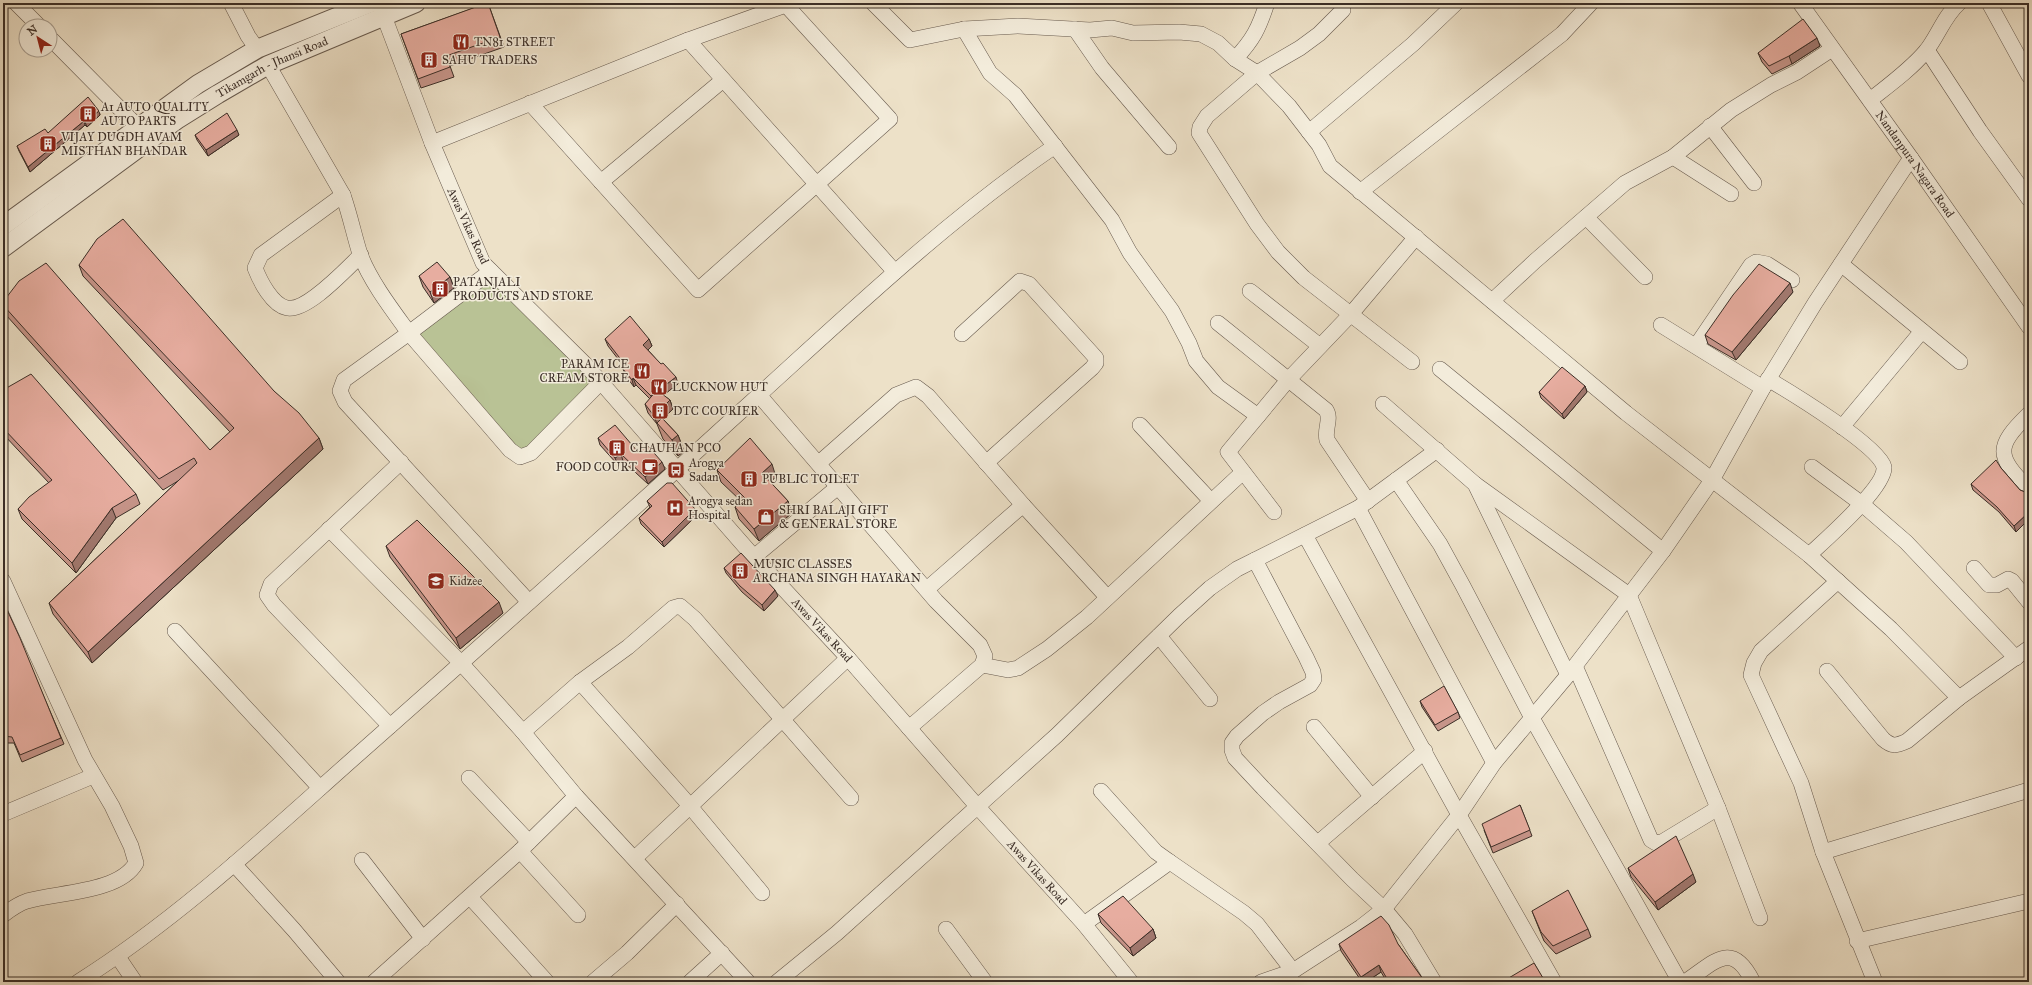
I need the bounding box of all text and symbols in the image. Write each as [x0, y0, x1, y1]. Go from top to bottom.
north arrow [18, 18, 58, 58]
text: N [25, 22, 41, 38]
restaurant icon: TN81 STREET [451, 32, 471, 52]
street label: Tikamgarh - Jhansi Road [213, 34, 330, 101]
place label: TN81 STREET [474, 35, 555, 49]
building icon: SAHU TRADERS [419, 50, 439, 70]
place label: SAHU TRADERS [442, 53, 538, 67]
place label: A1 AUTO QUALITY AUTO PARTS [100, 100, 209, 128]
building icon: A1 AUTO QUALITY AUTO PARTS [78, 104, 98, 124]
street label: Nandanpura Nagara Road [1873, 108, 1957, 220]
place label: VIJAY DUGDH AVAM MISTHAN BHANDAR [60, 130, 188, 158]
building icon: VIJAY DUGDH AVAM MISTHAN BHANDAR [38, 134, 58, 154]
street label: Awas Vikas Road [444, 185, 492, 266]
place label: PATANJALI PRODUCTS AND STORE [453, 275, 594, 303]
building icon: PATANJALI PRODUCTS AND STORE [430, 279, 450, 299]
place label: PARAM ICE CREAM STORE [540, 357, 629, 385]
restaurant icon: PARAM ICE CREAM STORE [632, 361, 652, 381]
restaurant icon: LUCKNOW HUT [649, 377, 669, 397]
place label: LUCKNOW HUT [672, 380, 768, 394]
building icon: DTC COURIER [650, 401, 670, 421]
place label: DTC COURIER [673, 404, 759, 418]
building icon: CHAUHAN PCO [607, 438, 627, 458]
place label: CHAUHAN PCO [630, 441, 721, 455]
place label: Arogya Sadan [688, 456, 725, 484]
cafe icon: FOOD COURT [640, 457, 660, 477]
place label: FOOD COURT [556, 460, 637, 474]
bus stop icon: Arogya Sadan [666, 460, 686, 480]
building icon: PUBLIC TOILET [739, 469, 759, 489]
place label: PUBLIC TOILET [762, 472, 859, 486]
place label: Arogya sedan Hospital [687, 494, 753, 522]
hospital icon: Arogya sedan Hospital [665, 498, 685, 518]
place label: SHRI BALAJI GIFT & GENERAL STORE [779, 503, 897, 531]
shop icon: SHRI BALAJI GIFT & GENERAL STORE [756, 507, 776, 527]
place label: MUSIC CLASSES ARCHANA SINGH HAYARAN [752, 557, 921, 585]
building icon: MUSIC CLASSES ARCHANA SINGH HAYARAN [730, 561, 750, 581]
school or university icon: Kidzee [426, 571, 446, 591]
place label: Kidzee [449, 574, 482, 588]
street label: Awas Vikas Road [788, 594, 855, 665]
street label: Awas Vikas Road [1004, 836, 1070, 908]

